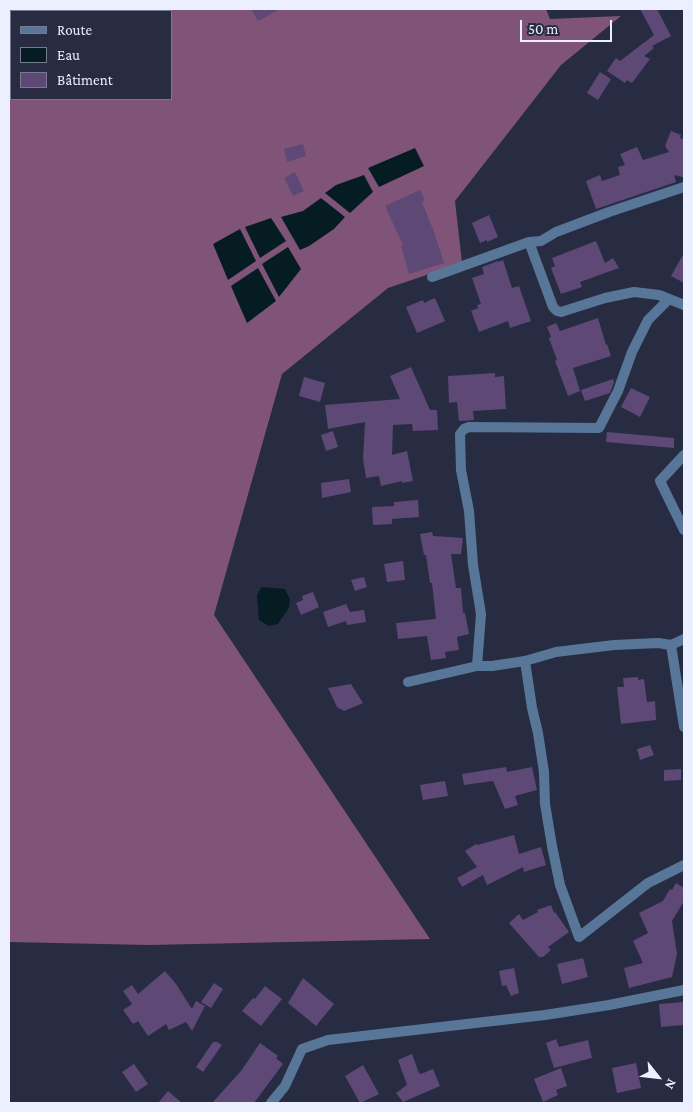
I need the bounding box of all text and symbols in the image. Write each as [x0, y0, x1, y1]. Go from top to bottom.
legend [10, 10, 172, 100]
scale bar [523, 10, 616, 42]
text: 50 m [528, 21, 558, 37]
text: Route [57, 22, 92, 38]
text: Eau [57, 47, 80, 63]
text: Bâtiment [57, 72, 113, 88]
north arrow [633, 1052, 683, 1102]
text: N [662, 1076, 680, 1092]

